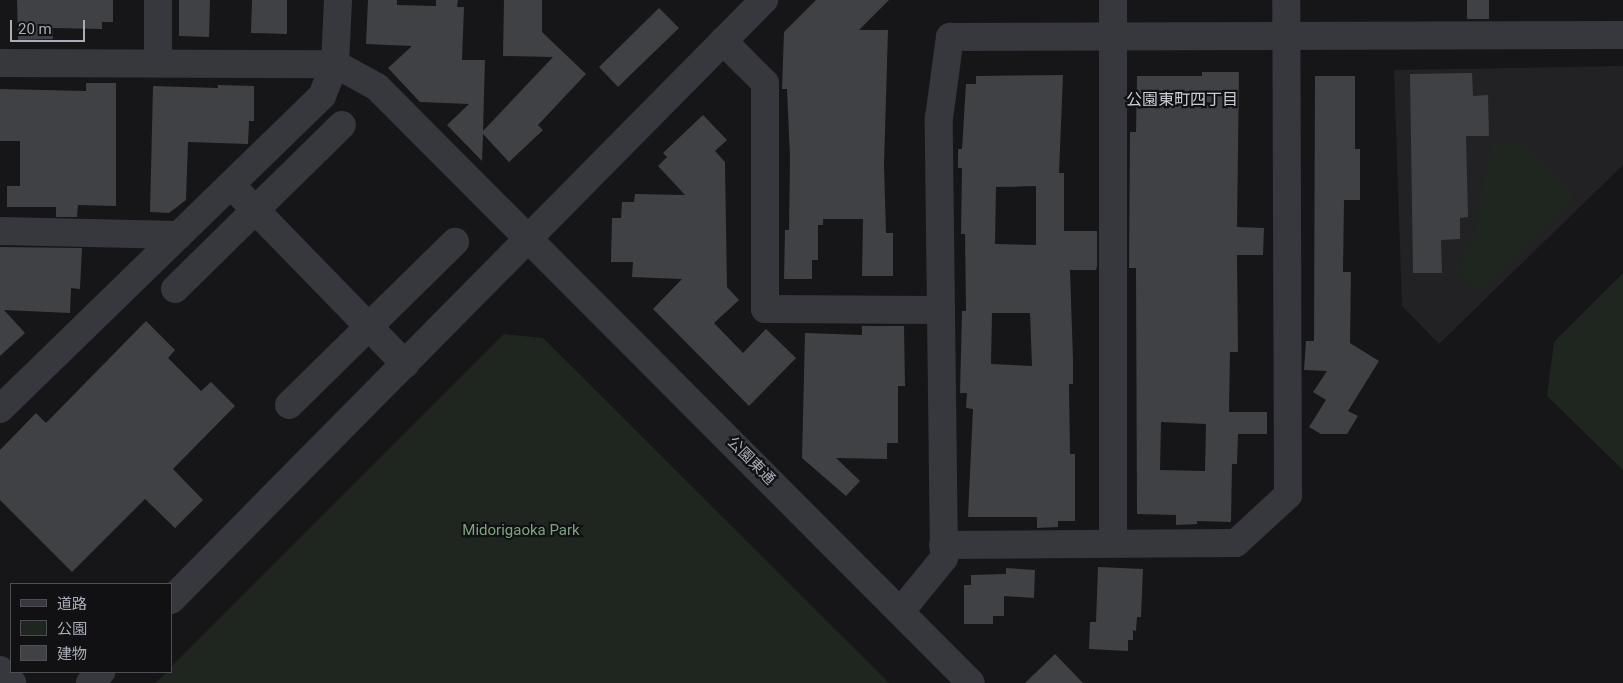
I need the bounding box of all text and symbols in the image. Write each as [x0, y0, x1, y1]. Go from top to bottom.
scale bar [12, 10, 88, 42]
text: 20 m [18, 20, 52, 38]
district label: 公園東町四丁目 [1126, 90, 1238, 110]
street label: 公園東通 [723, 433, 779, 489]
park label: Midorigaoka Park [462, 522, 580, 540]
legend [10, 583, 172, 673]
text: 道路 [57, 595, 87, 613]
text: 公園 [57, 620, 87, 638]
text: 建物 [57, 645, 87, 663]

